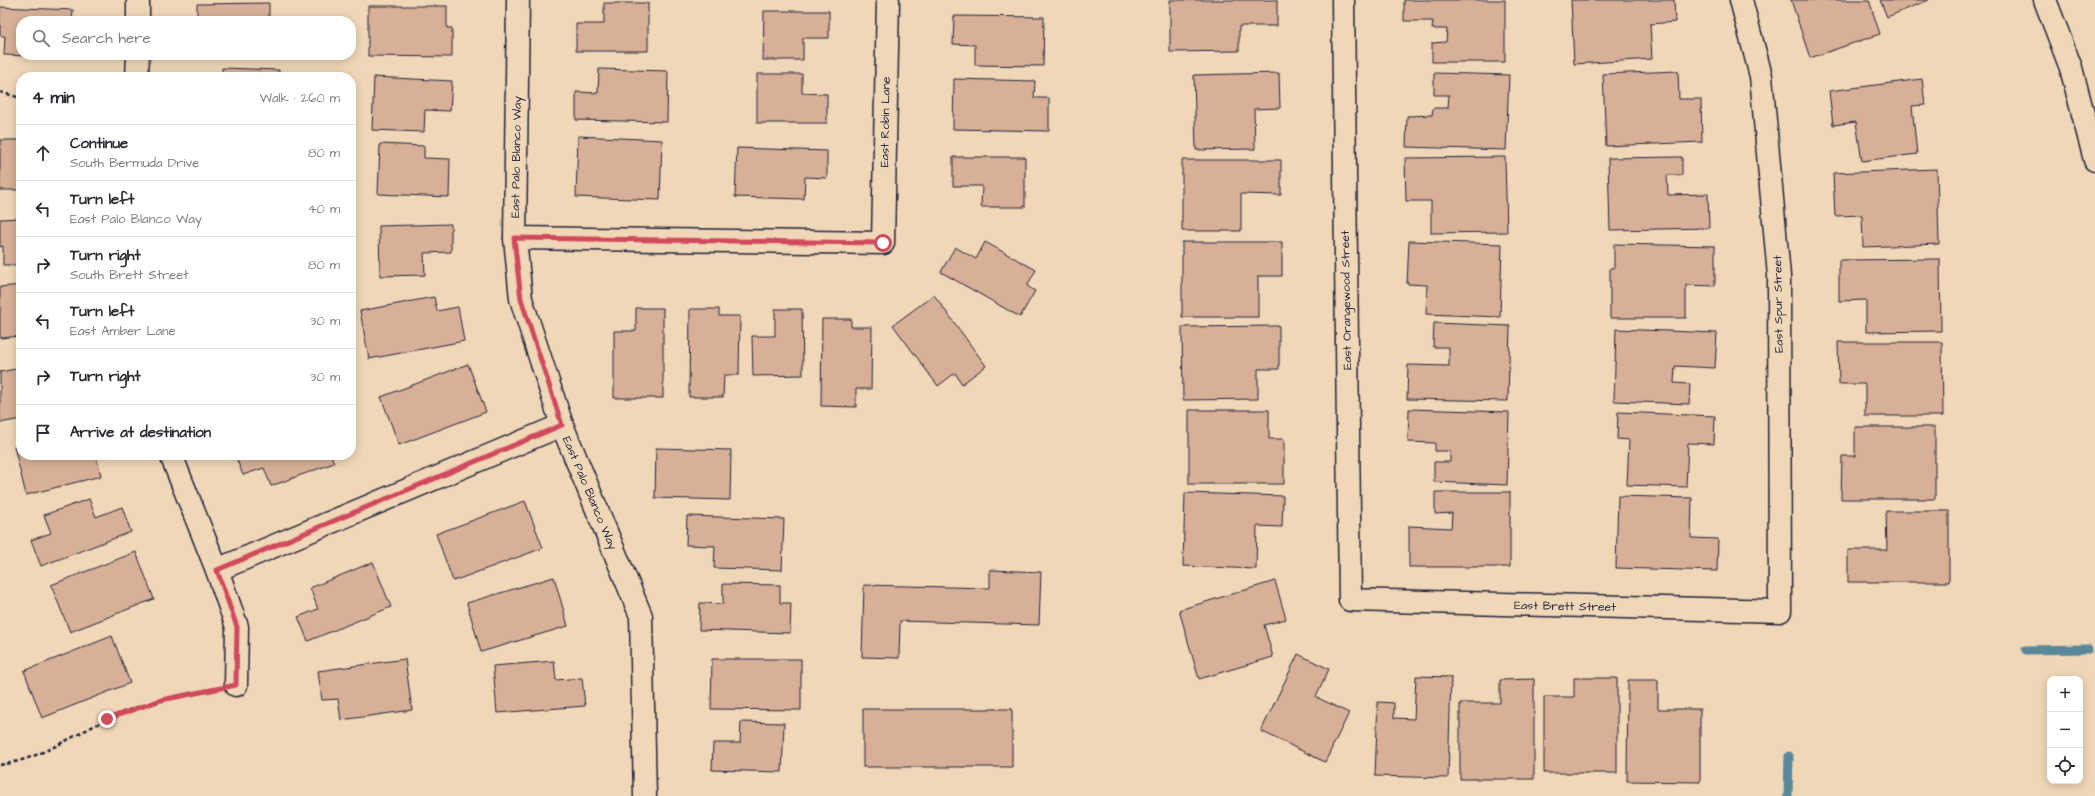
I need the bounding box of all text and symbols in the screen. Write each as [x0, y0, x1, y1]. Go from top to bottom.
search box [16, 16, 356, 60]
icon: search [30, 27, 52, 49]
text: Search here [62, 28, 151, 49]
street label: East Robin Lane [876, 76, 895, 167]
text: 4 min [32, 86, 75, 110]
text: Walk · 260 m [260, 89, 340, 107]
street label: East Palo Blanco Way [507, 96, 527, 218]
text: Continue [70, 133, 128, 154]
icon: ahead [32, 142, 54, 164]
text: 80 m [308, 144, 340, 162]
text: South Bermuda Drive [70, 154, 199, 172]
text: Turn left [70, 189, 134, 210]
icon: left [32, 198, 54, 220]
text: 40 m [308, 200, 340, 218]
text: East Palo Blanco Way [70, 210, 202, 228]
street label: East Orangewood Street [1337, 230, 1357, 370]
route start [874, 234, 892, 252]
text: Turn right [70, 245, 141, 266]
icon: right [32, 254, 54, 276]
street label: East Spur Street [1769, 255, 1788, 353]
text: 80 m [308, 256, 340, 274]
text: South Brett Street [70, 266, 188, 284]
text: Turn left [70, 301, 134, 322]
icon: left [32, 310, 54, 332]
text: 30 m [310, 312, 340, 330]
text: East Amber Lane [70, 322, 176, 340]
icon: right [32, 366, 54, 388]
text: Turn right [70, 366, 141, 387]
text: 30 m [310, 368, 340, 386]
icon: arrive [32, 422, 54, 444]
text: Arrive at destination [70, 422, 211, 443]
street label: East Palo Blanco Way [557, 434, 621, 553]
street label: East Brett Street [1514, 597, 1616, 616]
map controls [2047, 676, 2083, 784]
button: + [2047, 676, 2083, 712]
route end [98, 710, 116, 728]
button: − [2047, 712, 2083, 748]
button: locate [2047, 748, 2083, 784]

